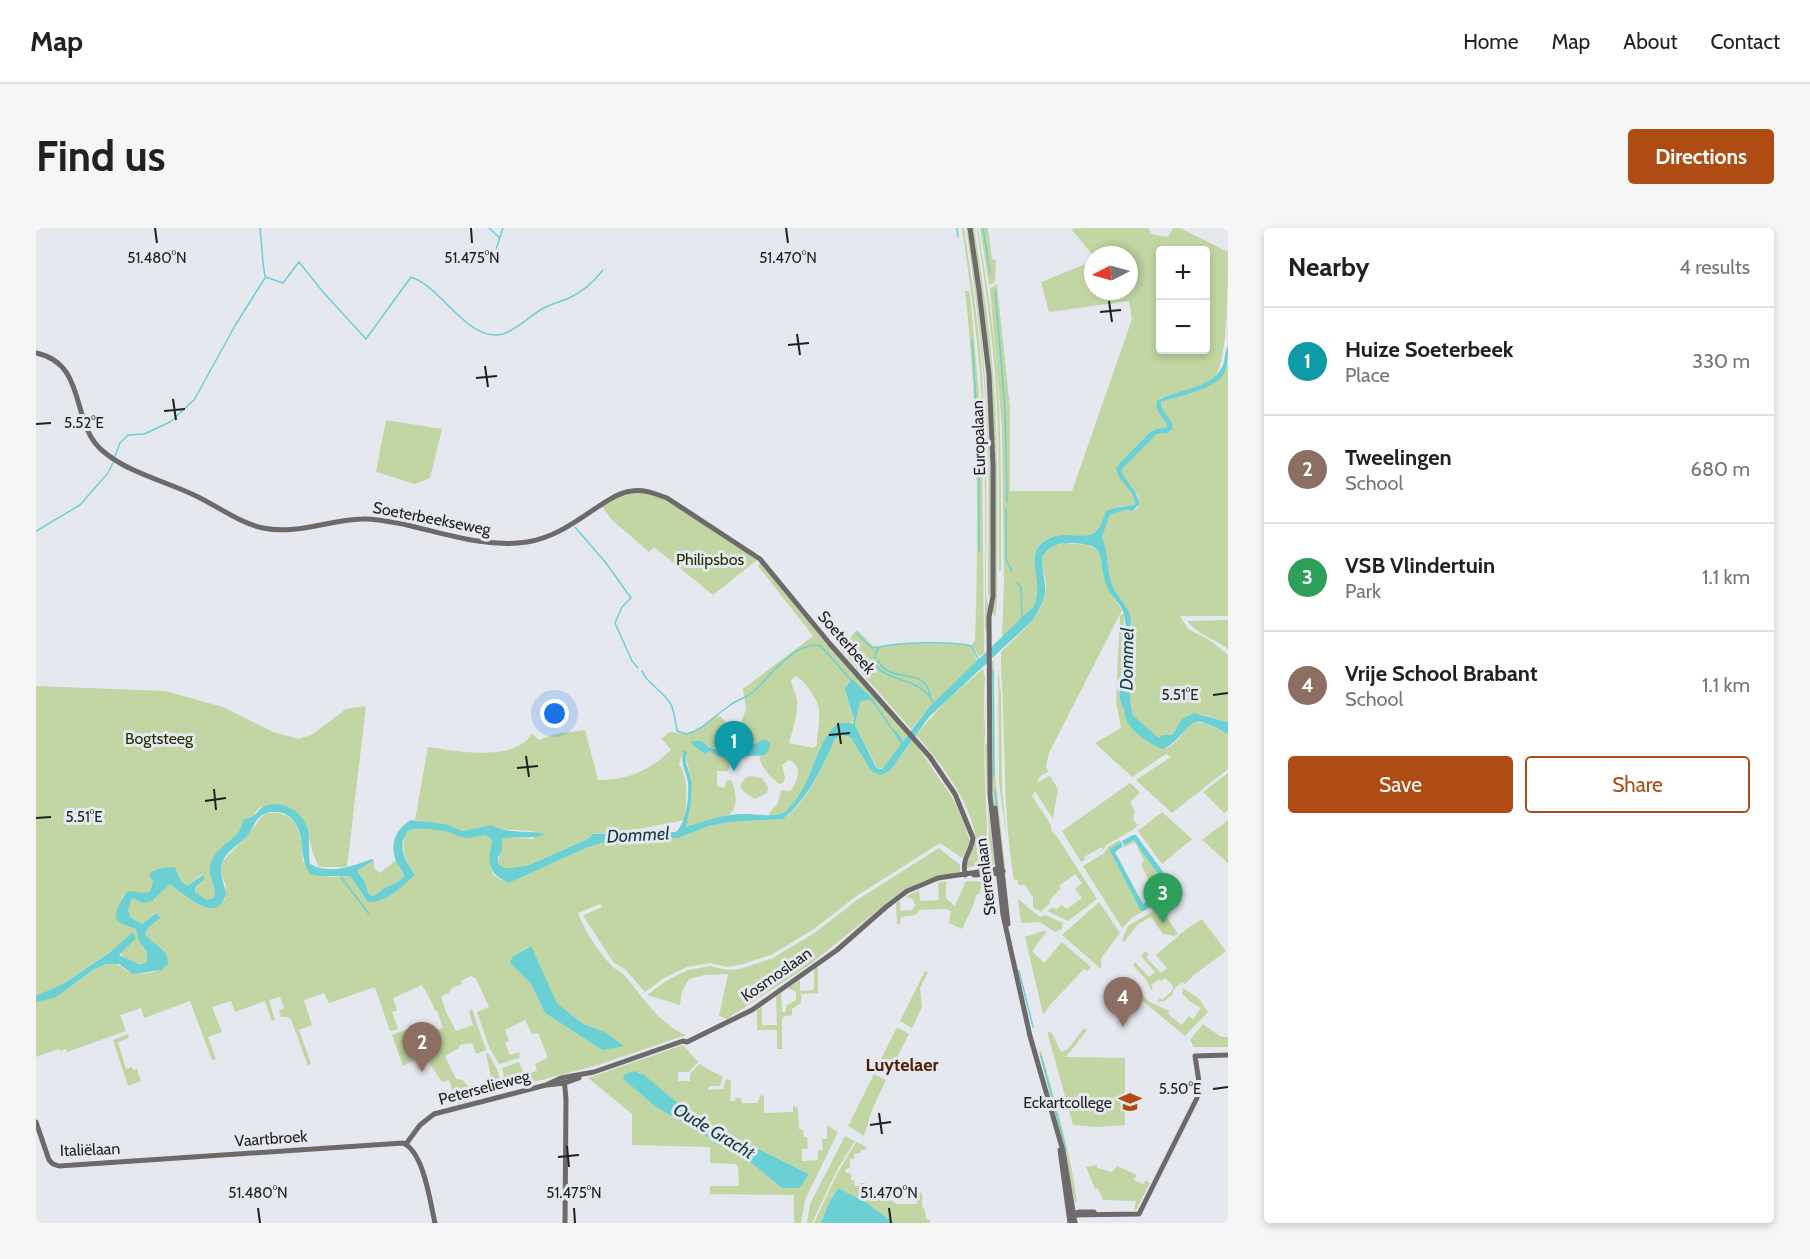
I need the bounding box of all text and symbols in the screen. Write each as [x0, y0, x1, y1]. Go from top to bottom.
text: Map [30, 24, 83, 58]
text: Home [1463, 29, 1519, 54]
text: Map [1552, 29, 1590, 54]
text: About [1623, 29, 1677, 54]
text: Contact [1710, 29, 1780, 54]
button: Directions [1628, 129, 1774, 184]
text: Find us [36, 130, 165, 182]
north arrow [1084, 246, 1138, 300]
map controls [1156, 246, 1210, 354]
button: + [1156, 246, 1210, 300]
text: 51.480°N [127, 249, 187, 267]
text: 51.475°N [444, 249, 500, 267]
text: 51.470°N [759, 249, 817, 267]
text: Nearby [1288, 251, 1369, 283]
text: 4 results [1679, 255, 1750, 279]
button: − [1156, 300, 1210, 354]
text: Huize Soeterbeek [1345, 336, 1513, 363]
text: 1 [1304, 349, 1311, 373]
text: 330 m [1692, 349, 1750, 373]
text: Place [1345, 363, 1390, 387]
street label: Europalaan [968, 400, 989, 476]
text: 5.52°E [64, 414, 104, 432]
text: Tweelingen [1345, 444, 1452, 471]
text: 2 [1302, 457, 1313, 481]
text: 680 m [1691, 457, 1750, 481]
text: School [1345, 471, 1403, 495]
street label: Soeterbeekseweg [371, 498, 494, 539]
park label: Philipsbos [676, 550, 744, 569]
text: VSB Vlindertuin [1345, 552, 1495, 579]
text: 3 [1302, 565, 1313, 589]
text: 1.1 km [1702, 565, 1750, 589]
text: Park [1345, 579, 1381, 603]
street label: Soeterbeek [814, 607, 880, 678]
water label: Dommel [1115, 627, 1139, 691]
text: Vrije School Brabant [1345, 660, 1537, 687]
text: 4 [1301, 673, 1314, 697]
text: 1.1 km [1702, 673, 1750, 697]
text: 5.51°E [1162, 686, 1198, 704]
text: School [1345, 687, 1403, 711]
your location [540, 699, 569, 728]
pin: 1 [714, 722, 754, 771]
park label: Bogtsteeg [125, 729, 194, 748]
button: Save [1288, 756, 1513, 813]
button: Share [1525, 756, 1750, 813]
text: 5.51°E [66, 808, 102, 826]
water label: Dommel [606, 822, 671, 848]
street label: Sterrenlaan [971, 837, 1000, 917]
pin: 3 [1144, 874, 1182, 923]
street label: Kosmoslaan [737, 943, 815, 1006]
pin: 4 [1104, 978, 1142, 1027]
pin: 2 [402, 1022, 442, 1072]
district label: Luytelaer [866, 1054, 938, 1076]
street label: Peterselieweg [436, 1066, 533, 1109]
text: 5.50°E [1159, 1080, 1201, 1098]
school or university icon: Eckartcollege [1117, 1089, 1143, 1115]
place label: Eckartcollege [1023, 1093, 1112, 1112]
water label: Oude Gracht [669, 1098, 759, 1164]
street label: Vaartbroek [234, 1126, 309, 1151]
street label: Italiëlaan [59, 1139, 121, 1160]
text: 51.480°N [228, 1184, 288, 1202]
text: 51.475°N [546, 1184, 602, 1202]
text: 51.470°N [860, 1184, 918, 1202]

